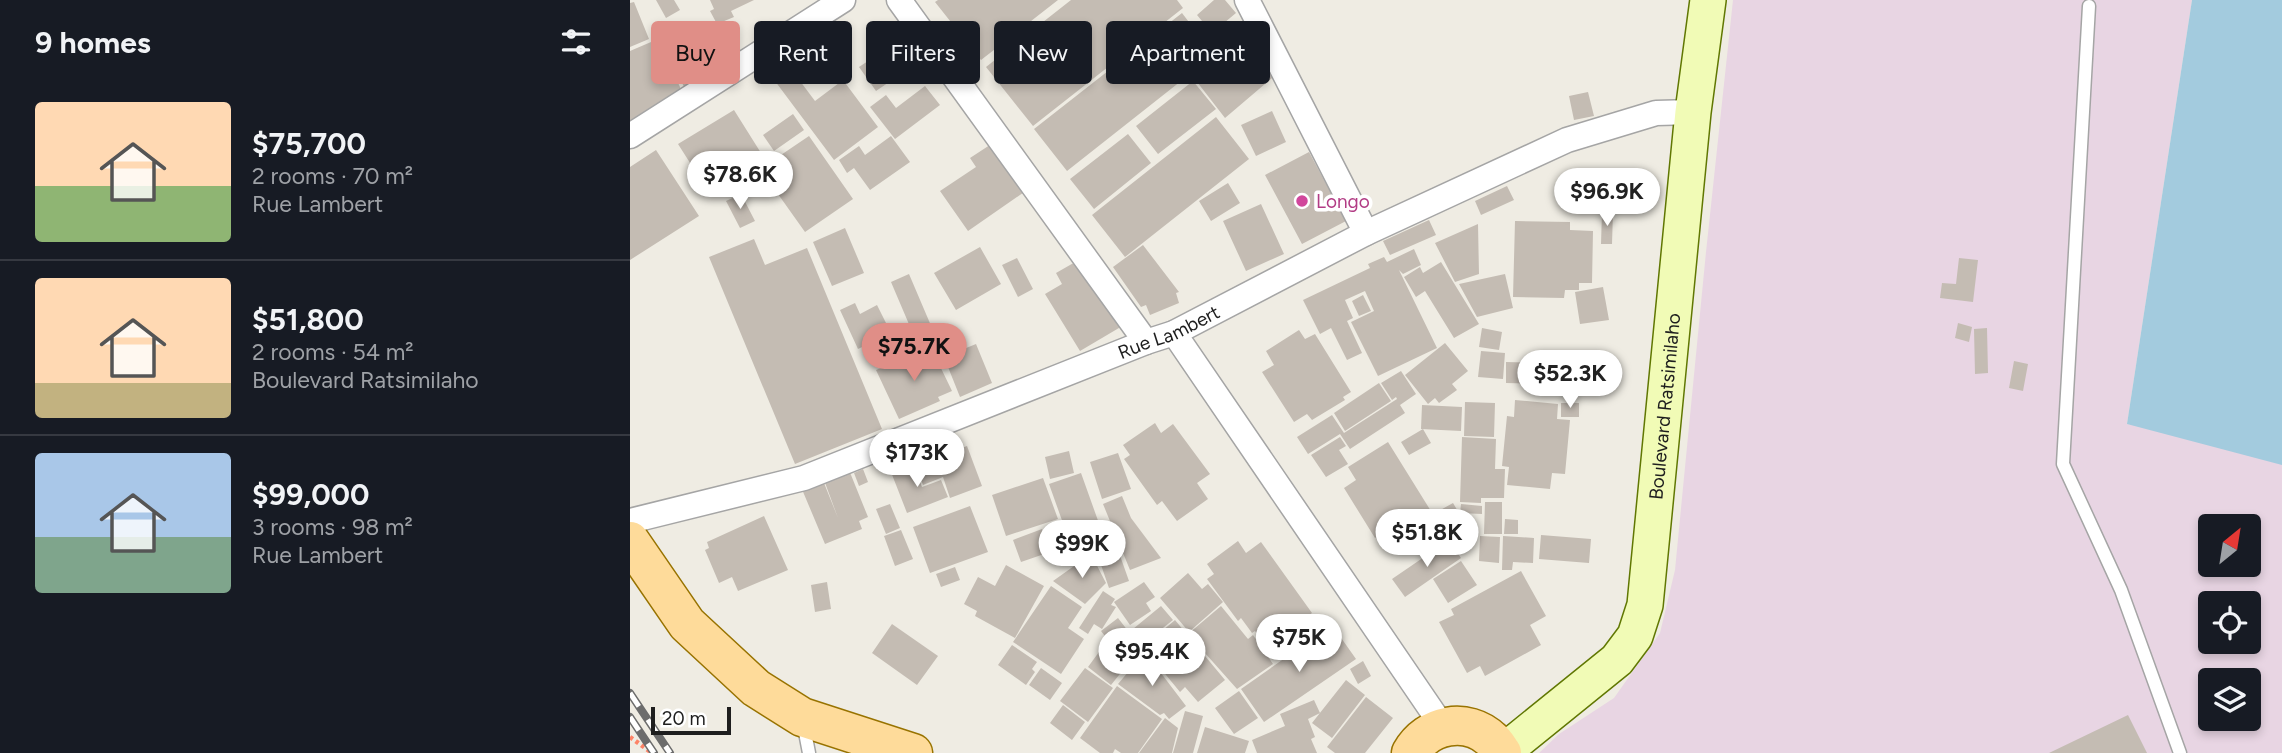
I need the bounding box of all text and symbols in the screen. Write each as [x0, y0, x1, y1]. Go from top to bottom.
chip: Buy [651, 21, 740, 84]
chip: Rent [754, 21, 852, 84]
chip: Filters [866, 21, 980, 84]
chip: New [994, 21, 1092, 84]
chip: Apartment [1106, 21, 1270, 84]
icon: filters [557, 23, 595, 61]
text: 9 homes [35, 24, 151, 61]
text: $75,700 [252, 125, 366, 162]
icon: home [91, 130, 175, 214]
pin: $78.6K [683, 152, 797, 211]
text: $78.6K [703, 160, 777, 188]
text: 2 rooms · 70 m² [252, 162, 413, 190]
pin: $96.9K [1550, 168, 1664, 228]
text: $96.9K [1570, 177, 1644, 205]
text: Rue Lambert [252, 190, 383, 218]
place label: Longo [1316, 190, 1370, 213]
marker: Longo [1294, 193, 1310, 209]
street label: Rue Lambert [1114, 300, 1223, 364]
text: $51,800 [252, 301, 364, 338]
icon: home [91, 306, 175, 390]
street label: Boulevard Ratsimilaho [1644, 312, 1685, 501]
pin: $75.7K [857, 324, 971, 383]
text: $75.7K [878, 332, 950, 360]
text: 2 rooms · 54 m² [252, 338, 414, 366]
pin: $52.3K [1513, 350, 1627, 410]
text: $52.3K [1533, 359, 1607, 387]
text: Boulevard Ratsimilaho [252, 366, 479, 394]
pin: $173K [868, 430, 966, 489]
text: $173K [885, 438, 949, 466]
text: $99,000 [252, 476, 369, 513]
icon: home [91, 481, 175, 565]
pin: $51.8K [1370, 510, 1484, 569]
text: 3 rooms · 98 m² [252, 513, 413, 541]
north arrow [2198, 514, 2261, 578]
map controls [2198, 514, 2261, 731]
text: $51.8K [1392, 518, 1462, 546]
pin: $99K [1041, 520, 1123, 580]
text: $99K [1055, 529, 1109, 557]
text: Rue Lambert [252, 541, 383, 569]
button: locate [2198, 591, 2261, 654]
pin: $75K [1258, 614, 1340, 674]
text: $75K [1272, 623, 1326, 651]
pin: $95.4K [1095, 628, 1209, 688]
text: $95.4K [1114, 637, 1190, 665]
button: layers [2198, 668, 2261, 731]
scale bar [651, 704, 732, 736]
text: 20 m [662, 707, 706, 730]

